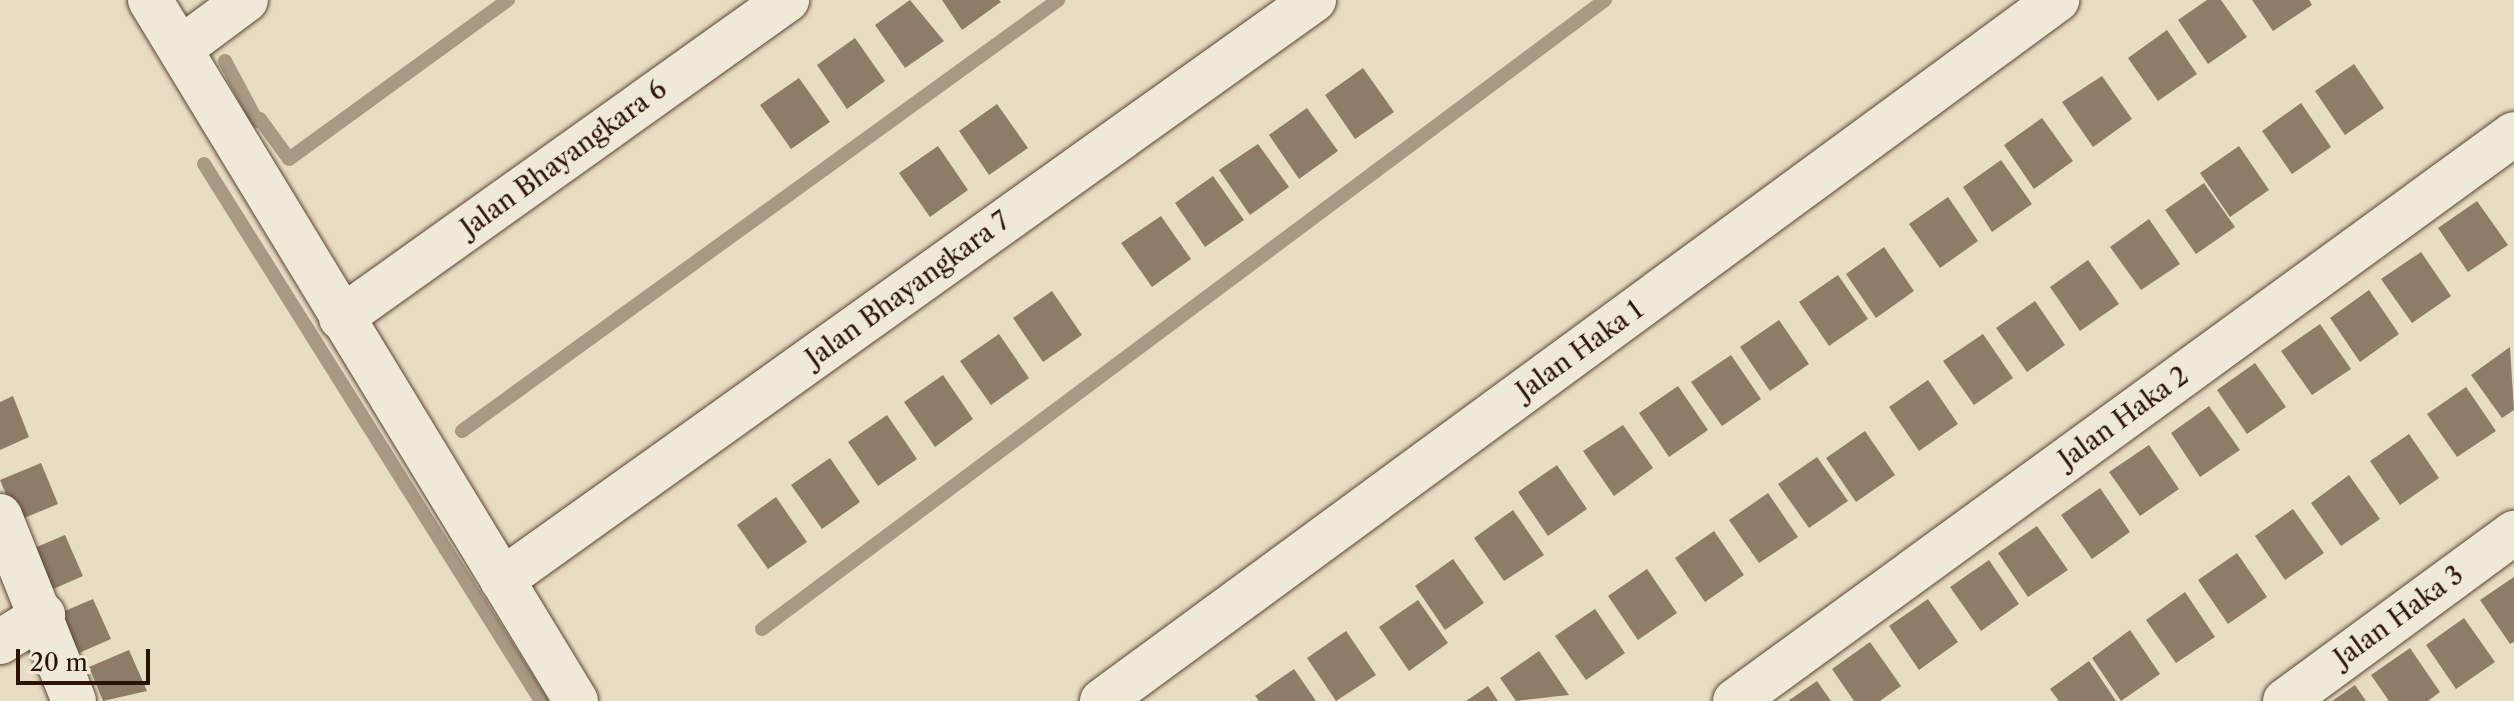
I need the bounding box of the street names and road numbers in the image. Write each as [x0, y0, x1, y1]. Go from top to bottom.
street label: Jalan Bhayangkara 6 [455, 74, 673, 244]
street label: Jalan Bhayangkara 7 [800, 206, 1016, 374]
street label: Jalan Haka 1 [1511, 295, 1649, 407]
street label: Jalan Haka 2 [2053, 360, 2195, 476]
street label: Jalan Haka 3 [2328, 560, 2470, 674]

